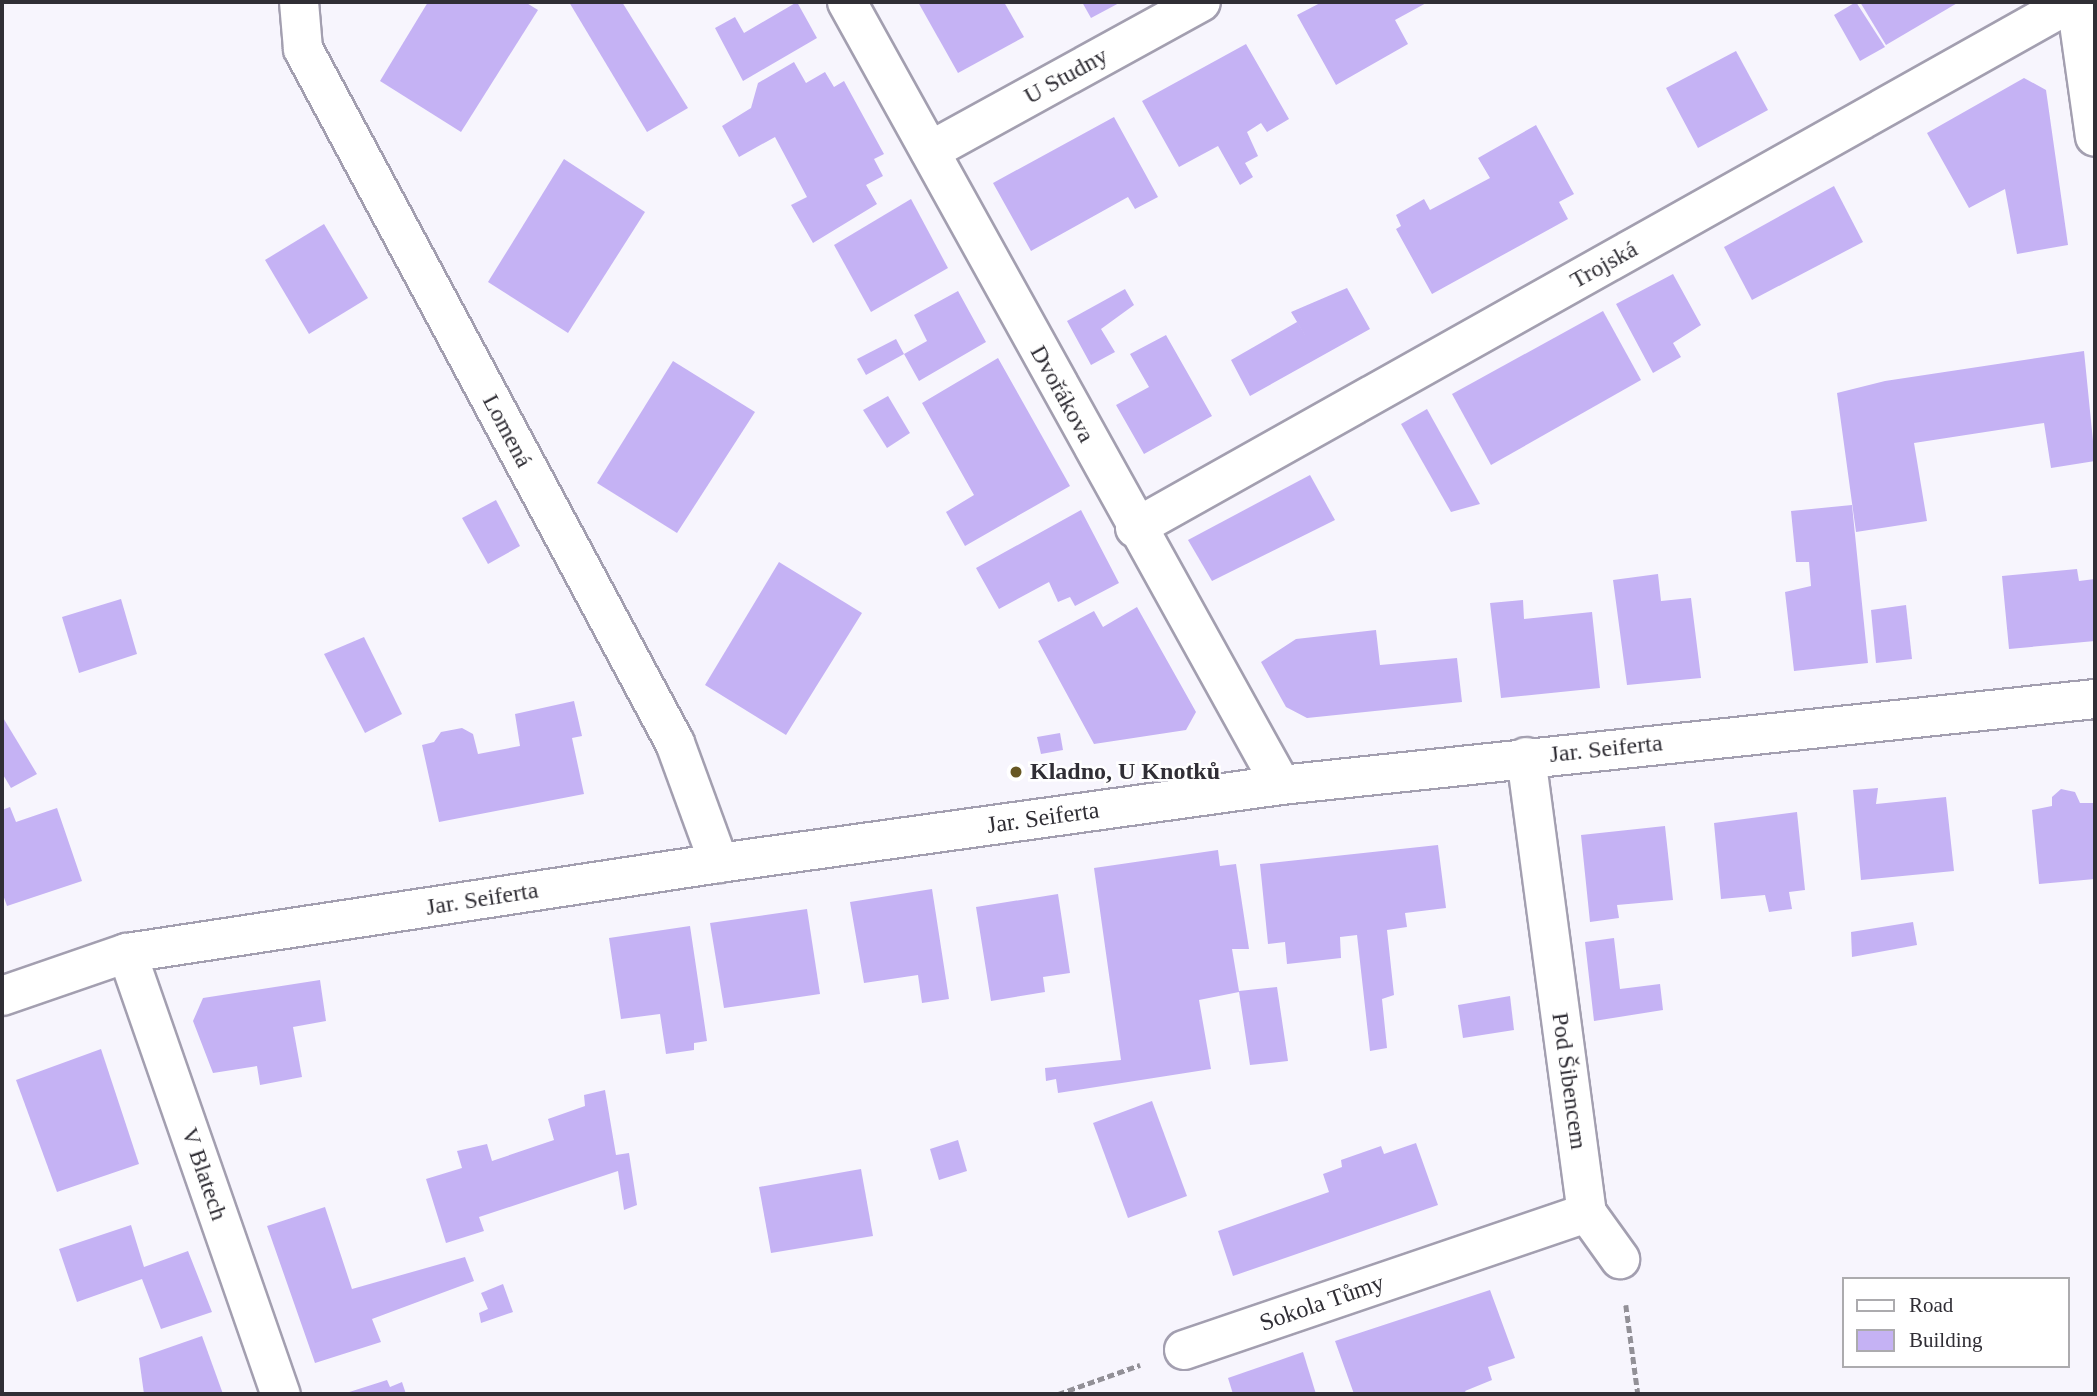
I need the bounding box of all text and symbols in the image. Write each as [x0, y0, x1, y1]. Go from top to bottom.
street label: U Studny [1019, 41, 1113, 111]
street label: Trojská [1565, 235, 1643, 295]
street label: Dvořákova [1024, 340, 1100, 448]
street label: Lomená [476, 390, 538, 472]
street label: Jar. Seiferta [1548, 729, 1664, 769]
place label: Kladno, U Knotků [1030, 758, 1220, 786]
marker: Kladno, U Knotků [1008, 764, 1024, 780]
street label: Jar. Seiferta [985, 796, 1101, 840]
street label: Jar. Seiferta [424, 876, 540, 922]
street label: Pod Šibencem [1545, 1011, 1593, 1151]
street label: V Blatech [175, 1124, 233, 1224]
street label: Sokola Tůmy [1256, 1268, 1388, 1338]
legend [1842, 1277, 2069, 1368]
text: Road [1909, 1293, 1953, 1317]
text: Building [1909, 1328, 1983, 1352]

